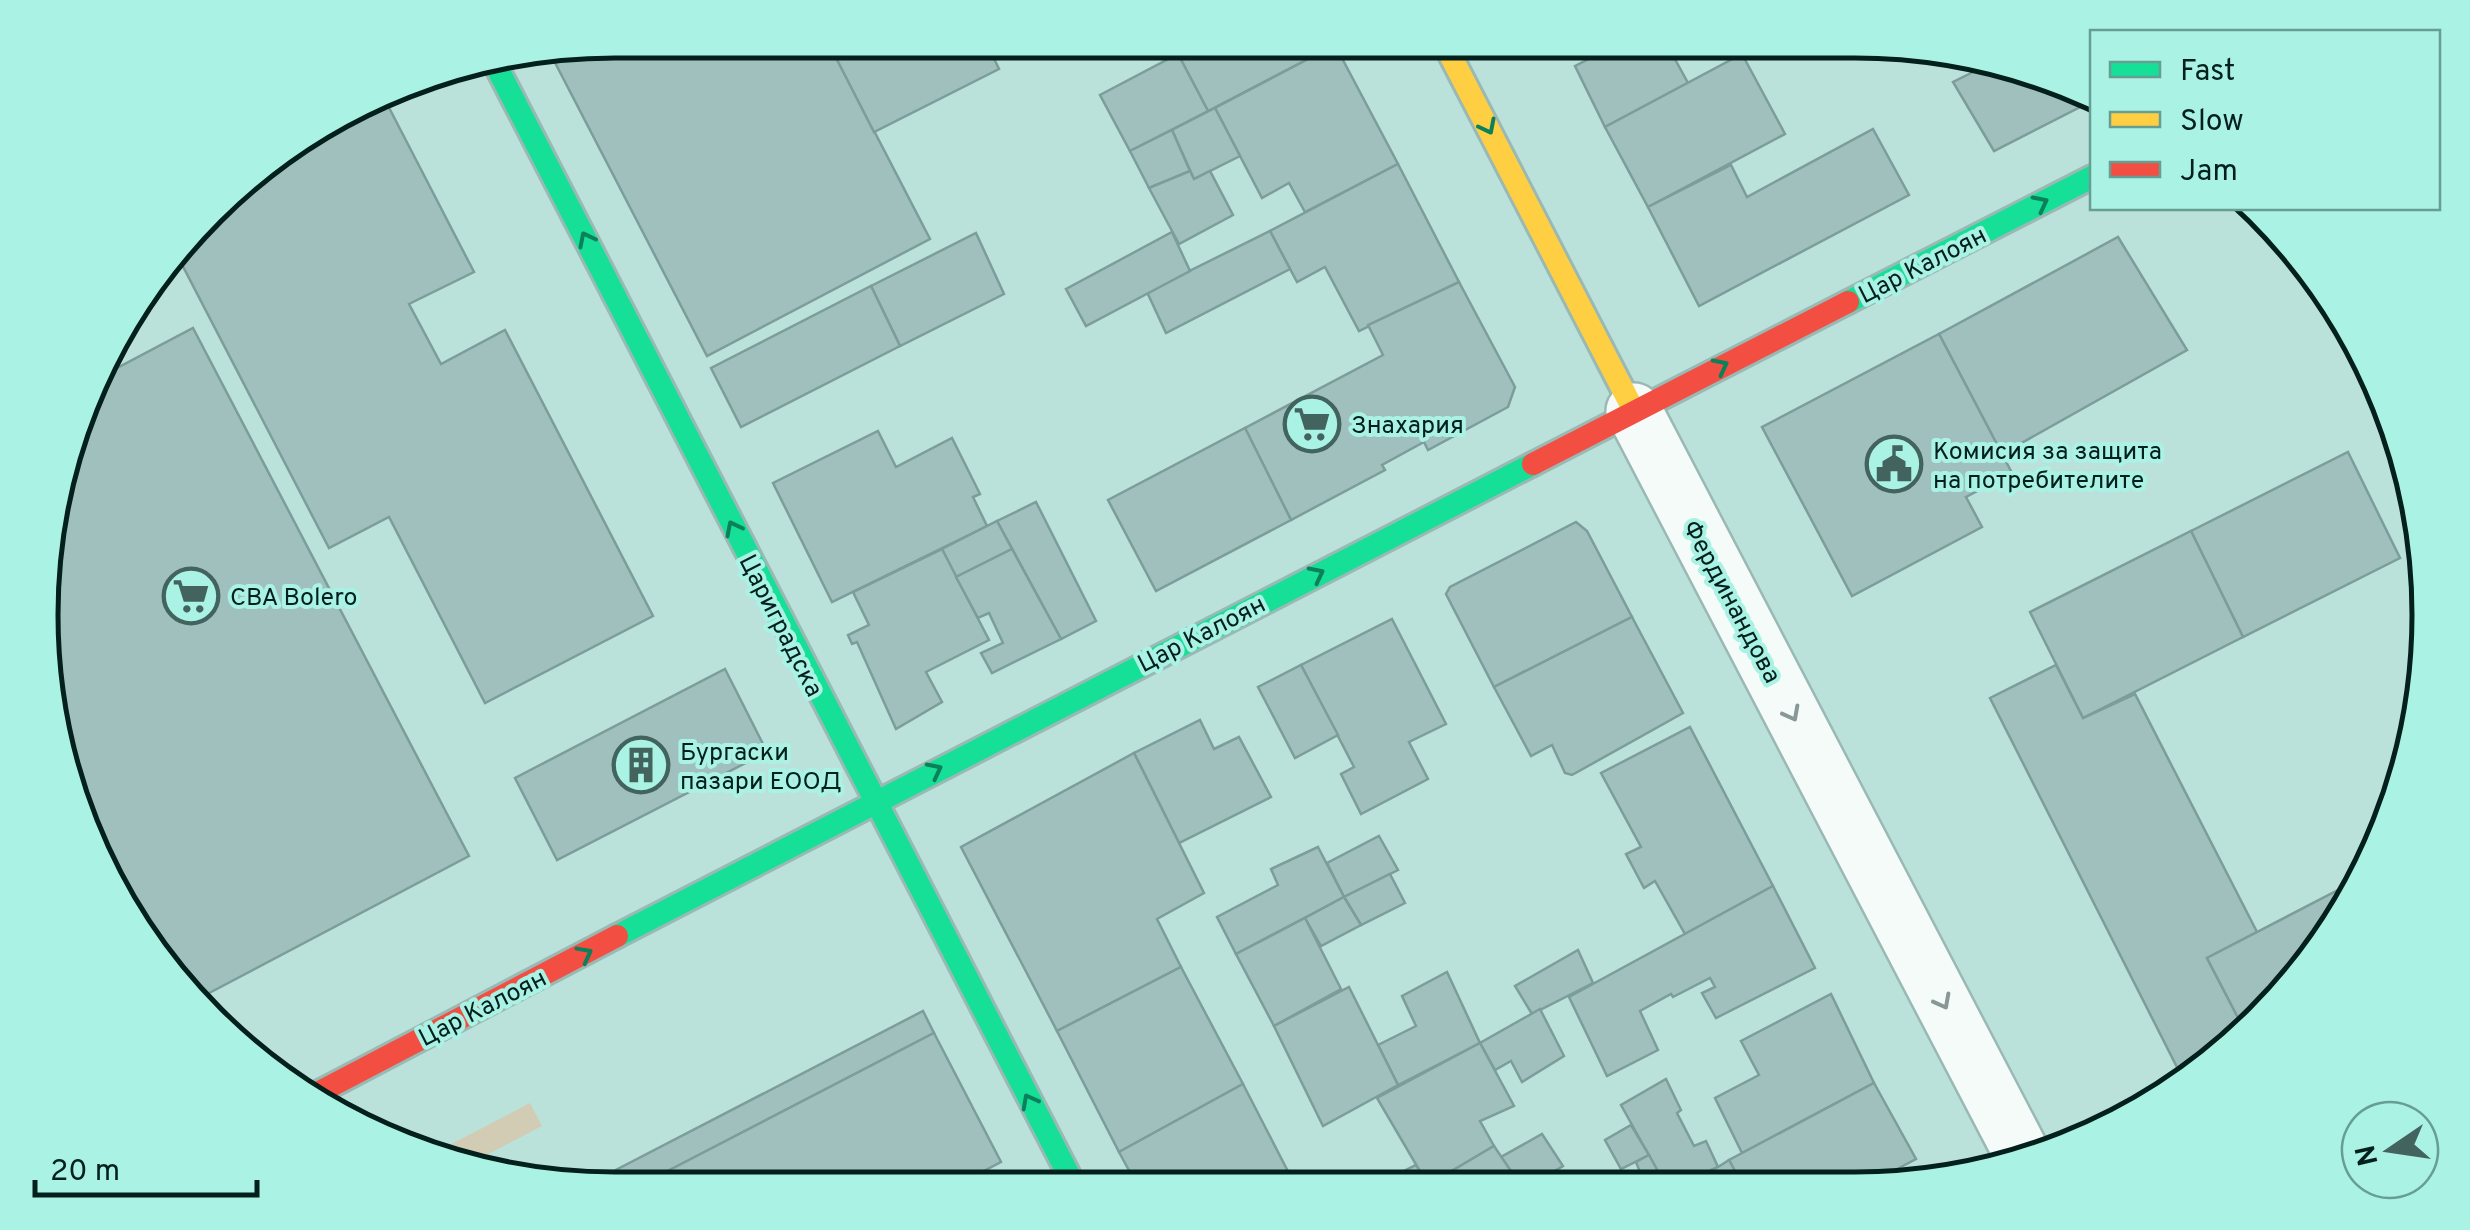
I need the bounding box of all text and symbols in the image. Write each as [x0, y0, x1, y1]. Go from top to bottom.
legend [2090, 30, 2440, 210]
text: Fast [2180, 54, 2235, 91]
text: Slow [2180, 104, 2244, 141]
one-way arrow [1476, 117, 1495, 135]
text: Jam [2180, 154, 2238, 191]
one-way arrow [2031, 196, 2049, 215]
street label: Цар Калоян [1854, 221, 1993, 313]
one-way arrow [579, 231, 598, 249]
one-way arrow [1710, 359, 1728, 378]
supermarket icon: Знахария [1282, 394, 1342, 454]
place label: Знахария [1351, 411, 1464, 443]
public building icon: Комисия за защита на потребителите [1864, 434, 1924, 494]
place label: Комисия за защита на потребителите [1933, 437, 2162, 498]
street label: Фердинандова [1674, 515, 1787, 690]
one-way arrow [726, 521, 745, 539]
street label: Цариградска [730, 550, 829, 703]
supermarket icon: CBA Bolero [161, 566, 221, 626]
one-way arrow [1307, 567, 1325, 586]
place label: CBA Bolero [230, 583, 357, 615]
street label: Цар Калоян [1133, 590, 1272, 682]
one-way arrow [1780, 704, 1799, 722]
building icon: Бургаски пазари ЕООД [611, 735, 671, 795]
place label: Бургаски пазари ЕООД [680, 738, 842, 799]
one-way arrow [924, 763, 942, 782]
one-way arrow [575, 947, 593, 966]
street label: Цар Калоян [414, 964, 553, 1056]
one-way arrow [1931, 992, 1950, 1010]
one-way arrow [1022, 1094, 1042, 1112]
north arrow [2340, 1100, 2440, 1200]
scale bar [35, 1135, 258, 1197]
text: N [2349, 1141, 2388, 1169]
text: 20 m [50, 1154, 120, 1191]

